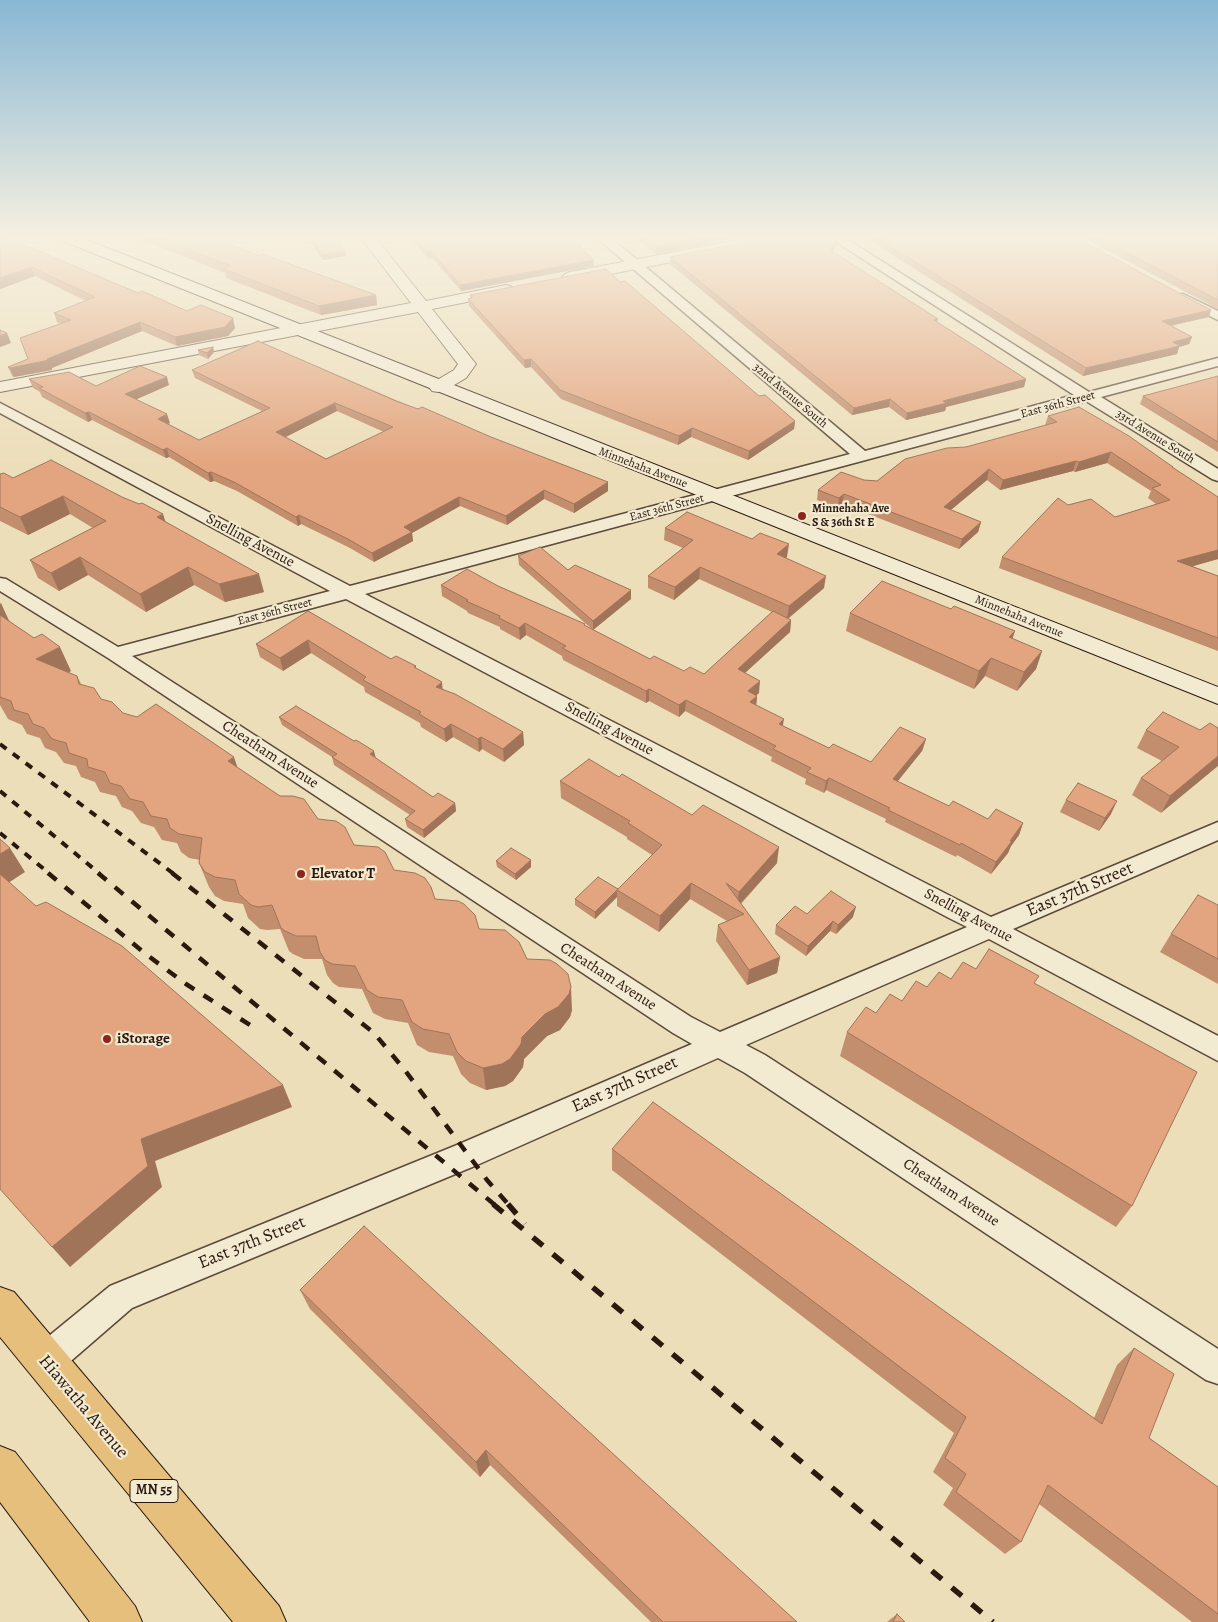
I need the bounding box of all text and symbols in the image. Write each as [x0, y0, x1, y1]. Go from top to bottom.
street label: 32nd Avenue South [750, 361, 830, 431]
street label: East 36th Street [1019, 388, 1097, 422]
street label: 33rd Avenue South [1113, 407, 1197, 467]
street label: Minnehaha Avenue [597, 444, 689, 492]
street label: East 36th Street [628, 491, 706, 525]
place label: Minnehaha Ave S & 36th St E [812, 502, 889, 530]
street label: Snelling Avenue [203, 510, 297, 572]
marker: Minnehaha Ave S & 36th St E [796, 510, 808, 522]
street label: Minnehaha Avenue [973, 593, 1065, 641]
street label: East 36th Street [236, 595, 314, 629]
street label: Snelling Avenue [562, 698, 656, 760]
street label: Cheatham Avenue [218, 717, 322, 793]
street label: East 37th Street [1023, 858, 1137, 922]
place label: Elevator T [311, 865, 375, 883]
marker: Elevator T [295, 868, 307, 880]
street label: Snelling Avenue [921, 885, 1015, 947]
street label: Cheatham Avenue [556, 939, 660, 1015]
place label: iStorage [117, 1030, 170, 1048]
marker: iStorage [101, 1033, 113, 1045]
street label: East 37th Street [569, 1052, 681, 1118]
street label: Cheatham Avenue [899, 1155, 1003, 1231]
street label: East 37th Street [195, 1212, 309, 1274]
street label: Hiawatha Avenue [33, 1351, 133, 1463]
road number: MN 55 [130, 1480, 178, 1502]

